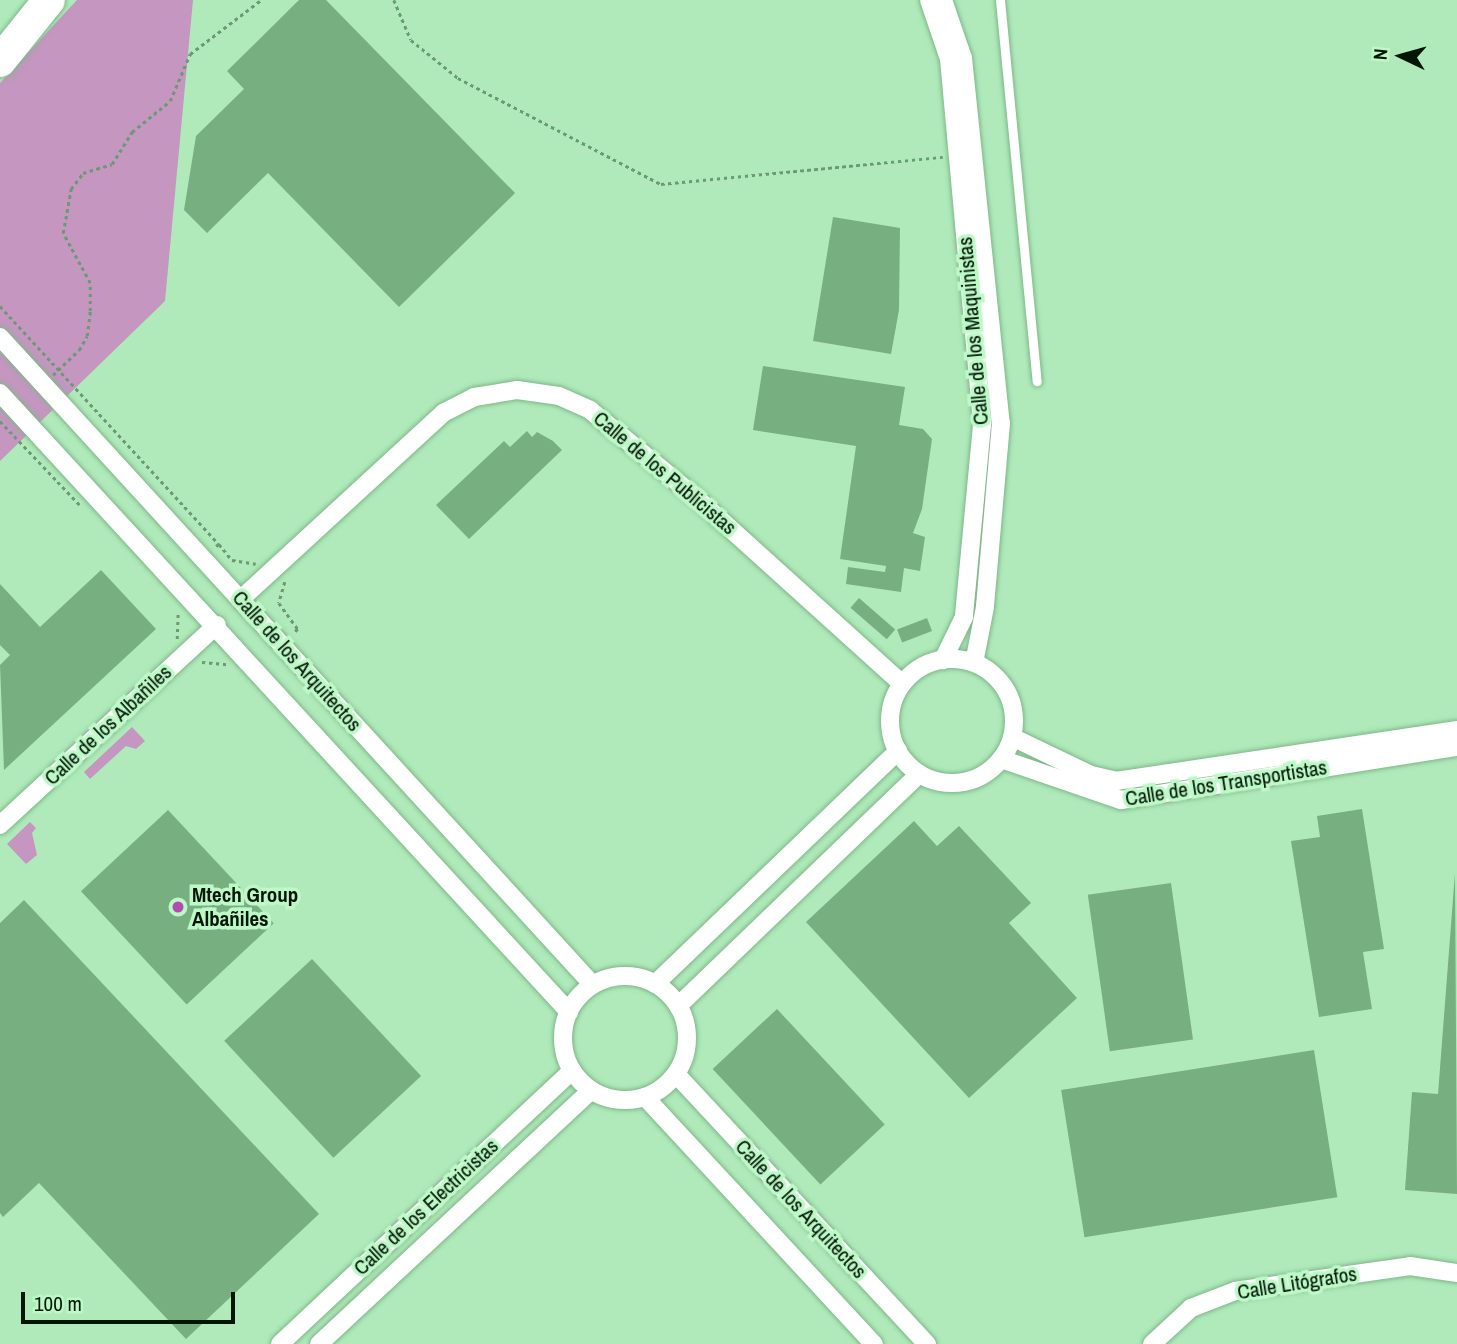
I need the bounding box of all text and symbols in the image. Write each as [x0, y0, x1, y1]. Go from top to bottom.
north arrow [1366, 21, 1436, 91]
text: N [1367, 47, 1394, 61]
street label: Calle de los Maquinistas [952, 236, 994, 426]
street label: Calle de los Publicistas [588, 406, 742, 540]
street label: Calle de los Arquitectos [227, 585, 367, 737]
street label: Calle de los Albañiles [39, 659, 177, 791]
street label: Calle de los Transportistas [1123, 755, 1329, 811]
place label: Mtech Group Albañiles [192, 882, 298, 932]
marker: Mtech Group Albañiles [170, 899, 186, 915]
street label: Calle de los Electricistas [348, 1133, 504, 1281]
street label: Calle de los Arquitectos [730, 1134, 872, 1284]
street label: Calle Litógrafos [1235, 1261, 1359, 1305]
scale bar [24, 1278, 238, 1322]
text: 100 m [34, 1289, 82, 1318]

